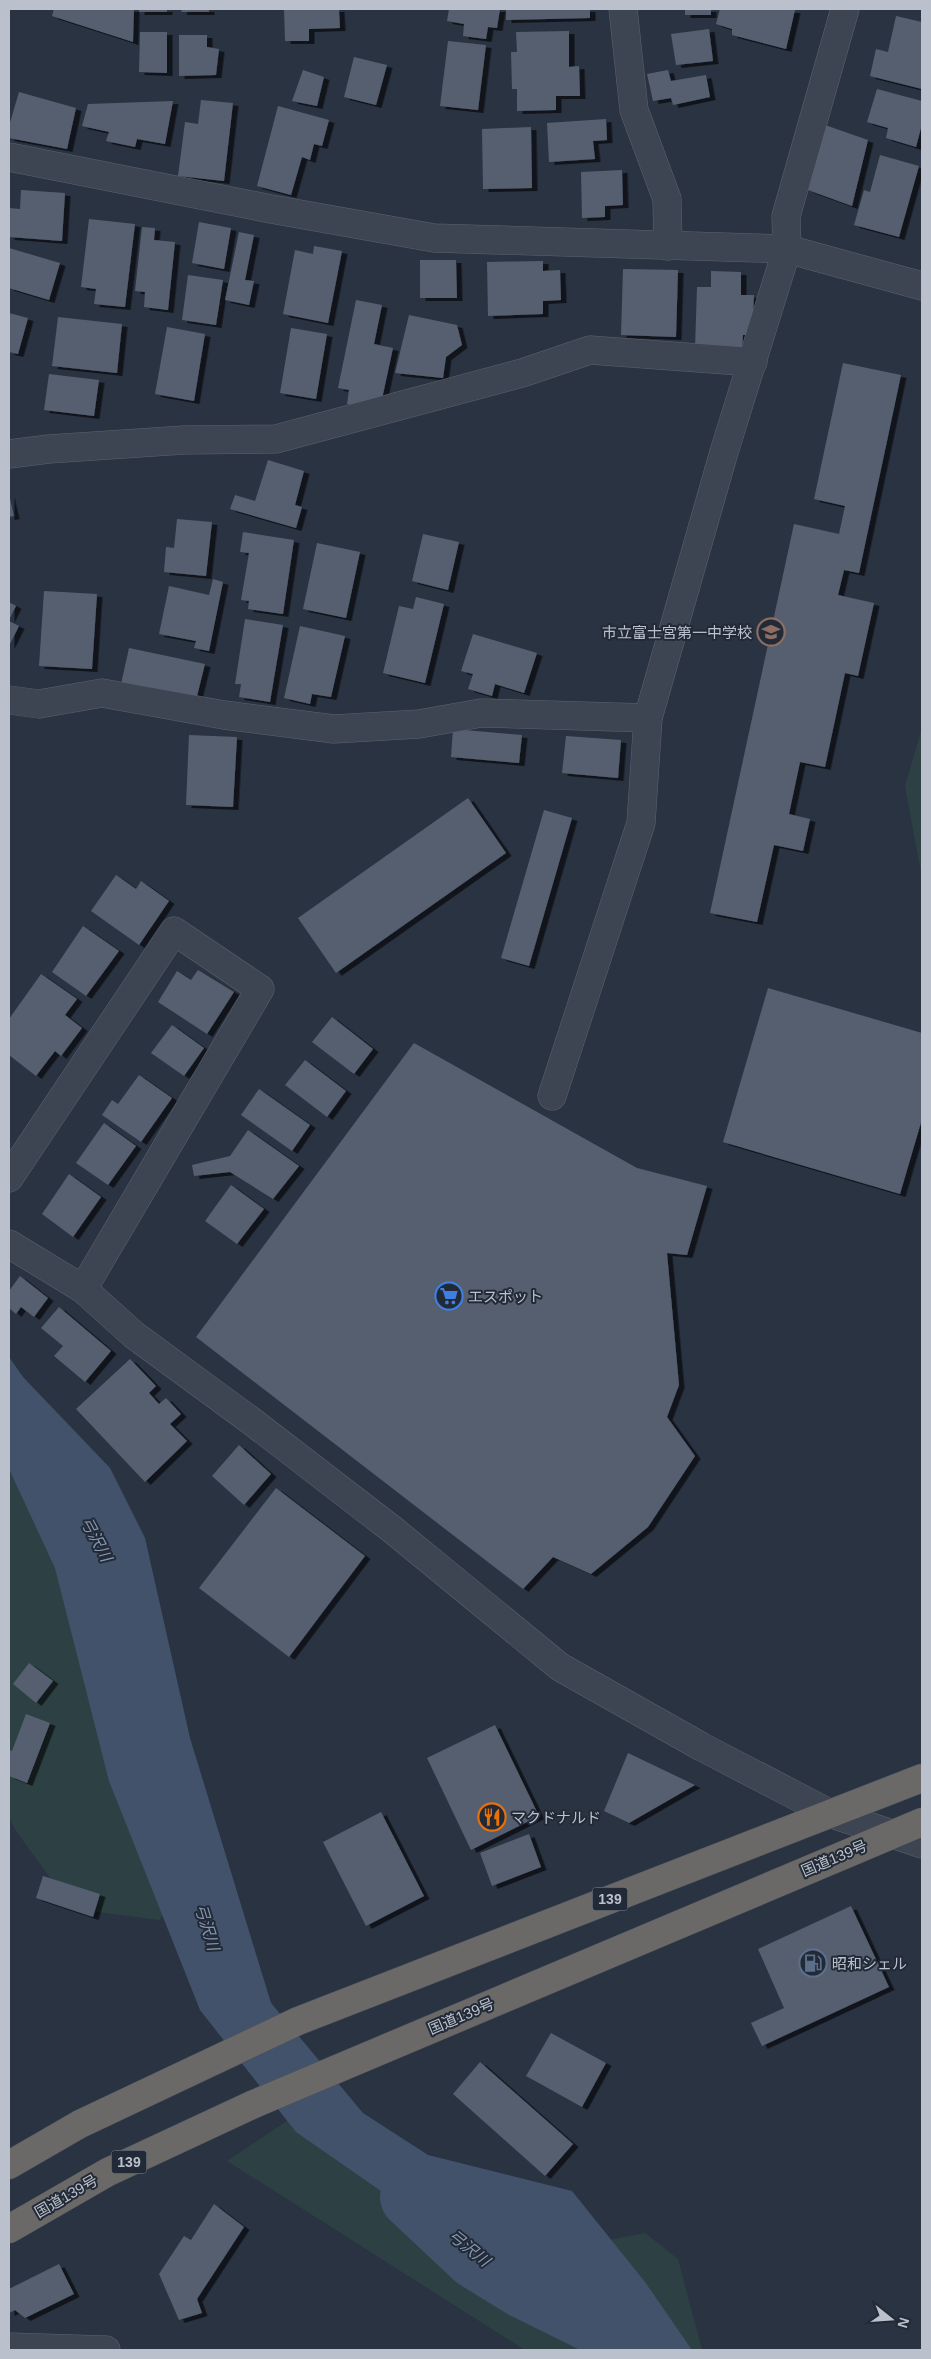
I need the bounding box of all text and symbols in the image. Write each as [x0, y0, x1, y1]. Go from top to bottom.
school or university icon: 市立富士宮第一中学校 [756, 617, 786, 647]
place label: 市立富士宮第一中学校 [602, 624, 752, 641]
supermarket icon: エスポット [434, 1281, 464, 1311]
place label: エスポット [468, 1288, 543, 1305]
water label: 弓沢川 [77, 1514, 116, 1566]
restaurant icon: マクドナルド [477, 1802, 507, 1832]
place label: マクドナルド [511, 1809, 601, 1826]
street label: 国道139号 [798, 1836, 870, 1880]
road number: 139 [592, 1888, 628, 1910]
water label: 弓沢川 [192, 1902, 223, 1954]
fuel station icon: 昭和シェル [798, 1948, 828, 1978]
place label: 昭和シェル [832, 1955, 907, 1972]
street label: 国道139号 [425, 1994, 497, 2038]
road number: 139 [112, 2150, 146, 2174]
street label: 国道139号 [31, 2171, 101, 2221]
water label: 弓沢川 [445, 2226, 495, 2271]
north arrow [866, 2294, 916, 2344]
text: N [894, 2316, 913, 2330]

